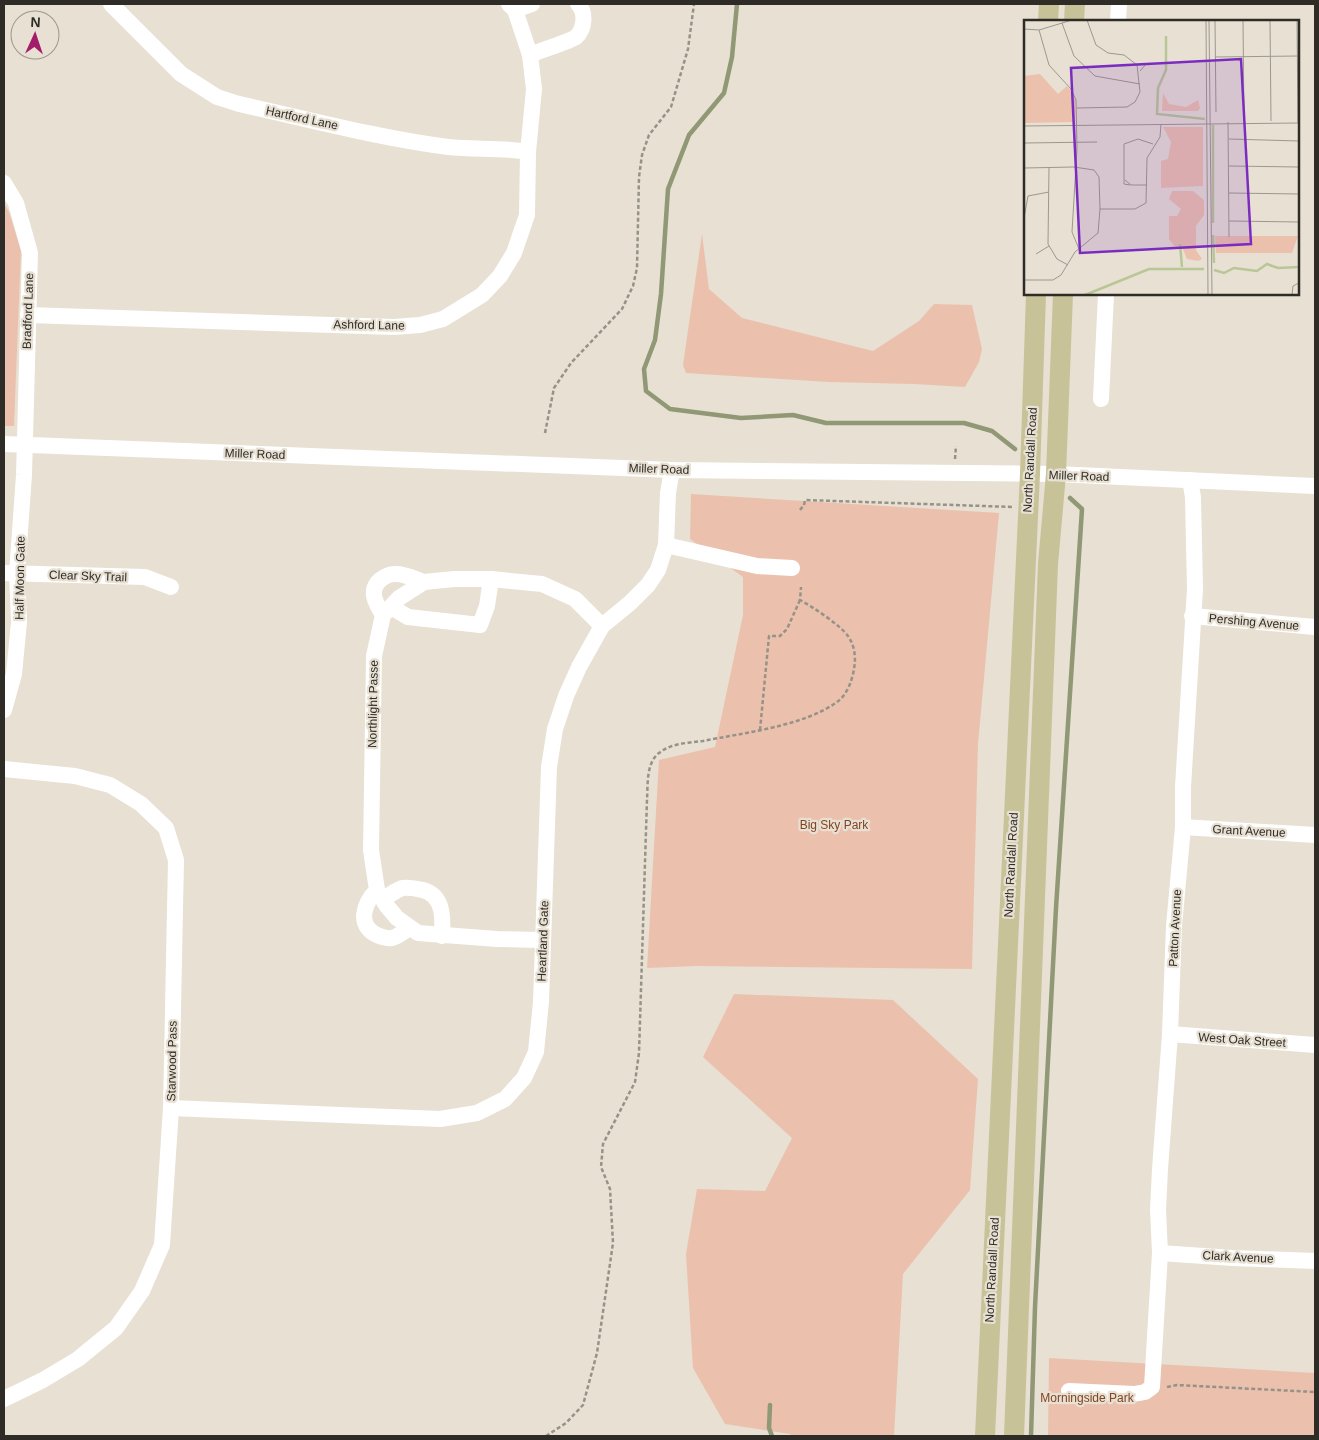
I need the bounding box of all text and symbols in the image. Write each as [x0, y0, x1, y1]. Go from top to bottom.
north arrow [10, 10, 60, 60]
text: N [30, 14, 41, 30]
inset map [1024, 20, 1299, 295]
street label: Hartford Lane [265, 104, 340, 133]
street label: Bradford Lane [20, 272, 36, 349]
street label: Ashford Lane [333, 317, 405, 333]
street label: North Randall Road [1020, 407, 1040, 513]
street label: Miller Road [224, 446, 286, 462]
street label: Miller Road [628, 461, 690, 477]
street label: Miller Road [1048, 468, 1110, 484]
street label: Half Moon Gate [12, 536, 28, 620]
street label: Clear Sky Trail [49, 568, 127, 584]
street label: Pershing Avenue [1208, 611, 1300, 633]
street label: Northlight Passe [365, 660, 381, 748]
street label: North Randall Road [1001, 812, 1021, 918]
park label: Big Sky Park [800, 818, 869, 832]
street label: Grant Avenue [1212, 822, 1286, 840]
street label: Patton Avenue [1166, 888, 1184, 967]
street label: Heartland Gate [535, 900, 551, 982]
street label: Starwood Pass [164, 1021, 180, 1101]
street label: West Oak Street [1198, 1030, 1287, 1050]
street label: North Randall Road [982, 1217, 1002, 1323]
street label: Clark Avenue [1202, 1248, 1274, 1266]
park label: Morningside Park [1040, 1391, 1135, 1405]

